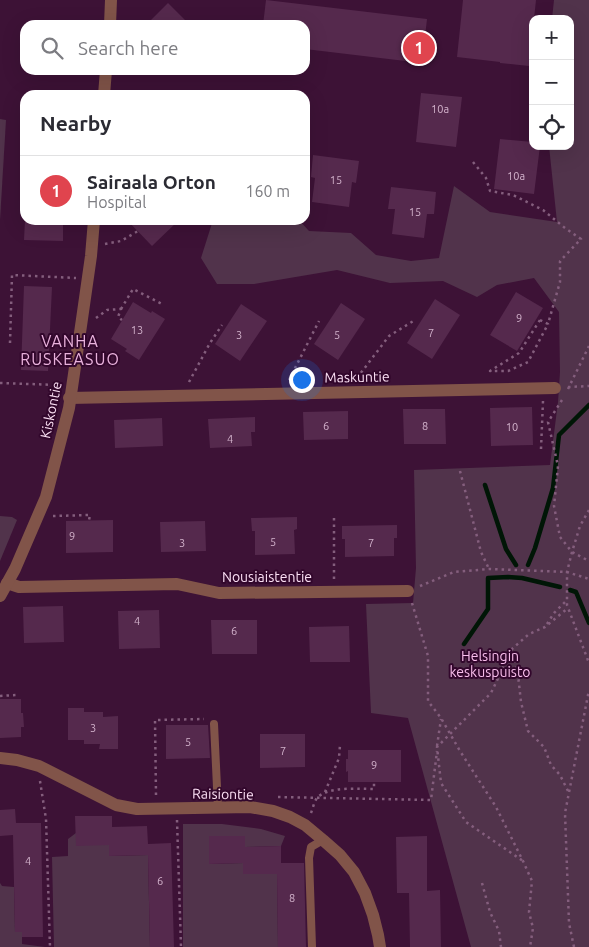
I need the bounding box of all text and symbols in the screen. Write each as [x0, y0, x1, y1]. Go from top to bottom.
map controls [529, 15, 574, 150]
button: + [529, 15, 574, 60]
search box [20, 20, 310, 75]
pin: 1 [403, 29, 435, 67]
icon: search [38, 34, 66, 62]
text: Search here [78, 37, 178, 59]
button: − [529, 60, 574, 105]
house number: 10a [431, 103, 449, 115]
button: locate [529, 105, 574, 150]
text: Nearby [40, 111, 111, 135]
house number: 10a [507, 170, 525, 182]
text: Sairaala Orton [87, 171, 216, 193]
house number: 15 [330, 174, 342, 186]
text: 1 [51, 182, 61, 200]
text: 160 m [245, 182, 290, 200]
text: Hospital [87, 193, 146, 211]
house number: 15 [409, 206, 421, 218]
house number: 9 [516, 312, 522, 324]
house number: 13 [131, 324, 143, 336]
house number: 7 [428, 327, 434, 339]
house number: 3 [236, 329, 242, 341]
house number: 5 [334, 329, 340, 341]
district label: VANHA RUSKEASUO [20, 332, 120, 368]
your location [289, 367, 315, 393]
street label: Maskuntie [324, 368, 390, 386]
street label: Kiskontie [37, 380, 65, 440]
house number: 6 [323, 420, 329, 432]
house number: 8 [422, 420, 428, 432]
house number: 10 [506, 421, 518, 433]
house number: 4 [227, 433, 233, 445]
house number: 9 [69, 530, 75, 542]
house number: 5 [270, 536, 276, 548]
house number: 3 [179, 537, 185, 549]
house number: 7 [368, 537, 374, 549]
street label: Nousiaistentie [222, 569, 312, 585]
house number: 4 [134, 615, 140, 627]
house number: 6 [231, 625, 237, 637]
park label: Helsingin keskuspuisto [449, 648, 531, 680]
house number: 3 [90, 722, 96, 734]
house number: 5 [185, 736, 191, 748]
house number: 7 [280, 745, 286, 757]
house number: 9 [371, 759, 377, 771]
street label: Raisiontie [192, 785, 254, 803]
house number: 4 [25, 855, 31, 867]
house number: 6 [157, 875, 163, 887]
house number: 8 [289, 892, 295, 904]

